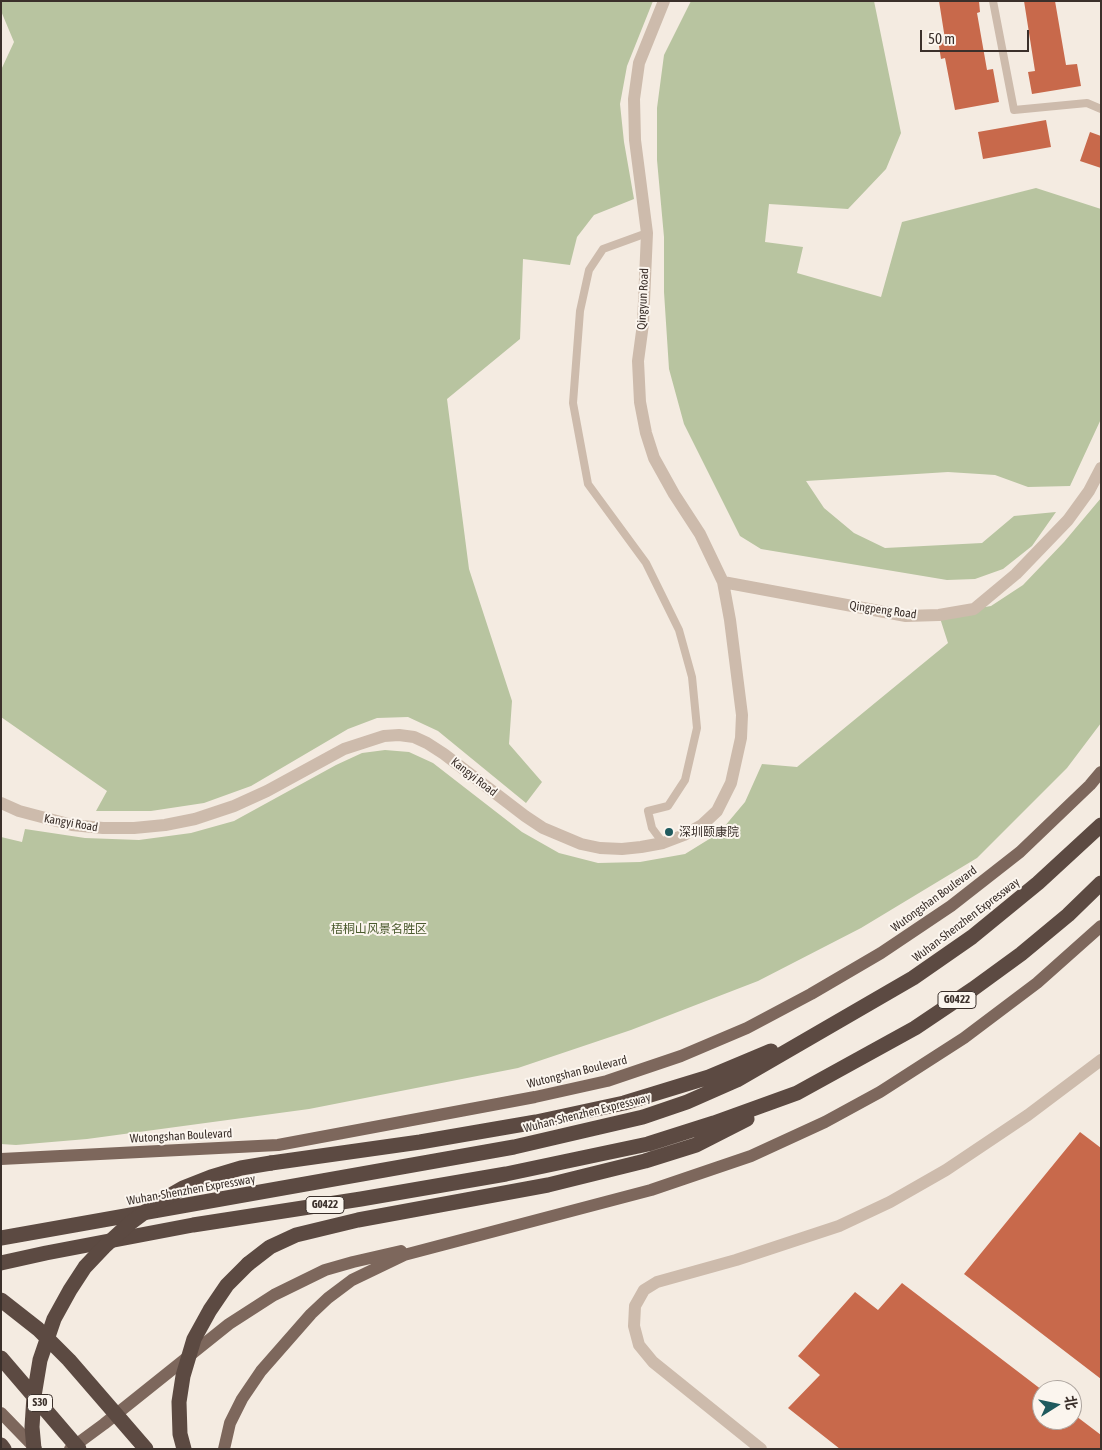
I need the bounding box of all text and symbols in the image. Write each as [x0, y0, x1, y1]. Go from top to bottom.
scale bar [922, 20, 1031, 52]
text: 50 m [928, 30, 955, 47]
street label: Qingyun Road [634, 268, 652, 330]
street label: Qingpeng Road [849, 598, 917, 622]
street label: Kangyi Road [448, 755, 500, 799]
street label: Kangyi Road [43, 811, 99, 835]
place label: 深圳颐康院 [679, 825, 739, 839]
marker: 深圳颐康院 [663, 826, 675, 838]
street label: Wutongshan Boulevard [888, 863, 980, 935]
street label: Wuhan-Shenzhen Expressway [910, 875, 1022, 965]
park label: 梧桐山风景名胜区 [331, 922, 427, 936]
road number: G0422 [938, 992, 976, 1008]
street label: Wutongshan Boulevard [526, 1053, 628, 1091]
street label: Wuhan-Shenzhen Expressway [522, 1090, 652, 1136]
street label: Wutongshan Boulevard [129, 1126, 233, 1146]
street label: Wuhan-Shenzhen Expressway [126, 1172, 256, 1208]
road number: G0422 [306, 1196, 344, 1214]
north arrow [1032, 1380, 1082, 1430]
text: 北 [1062, 1394, 1080, 1411]
road number: S30 [28, 1395, 52, 1412]

